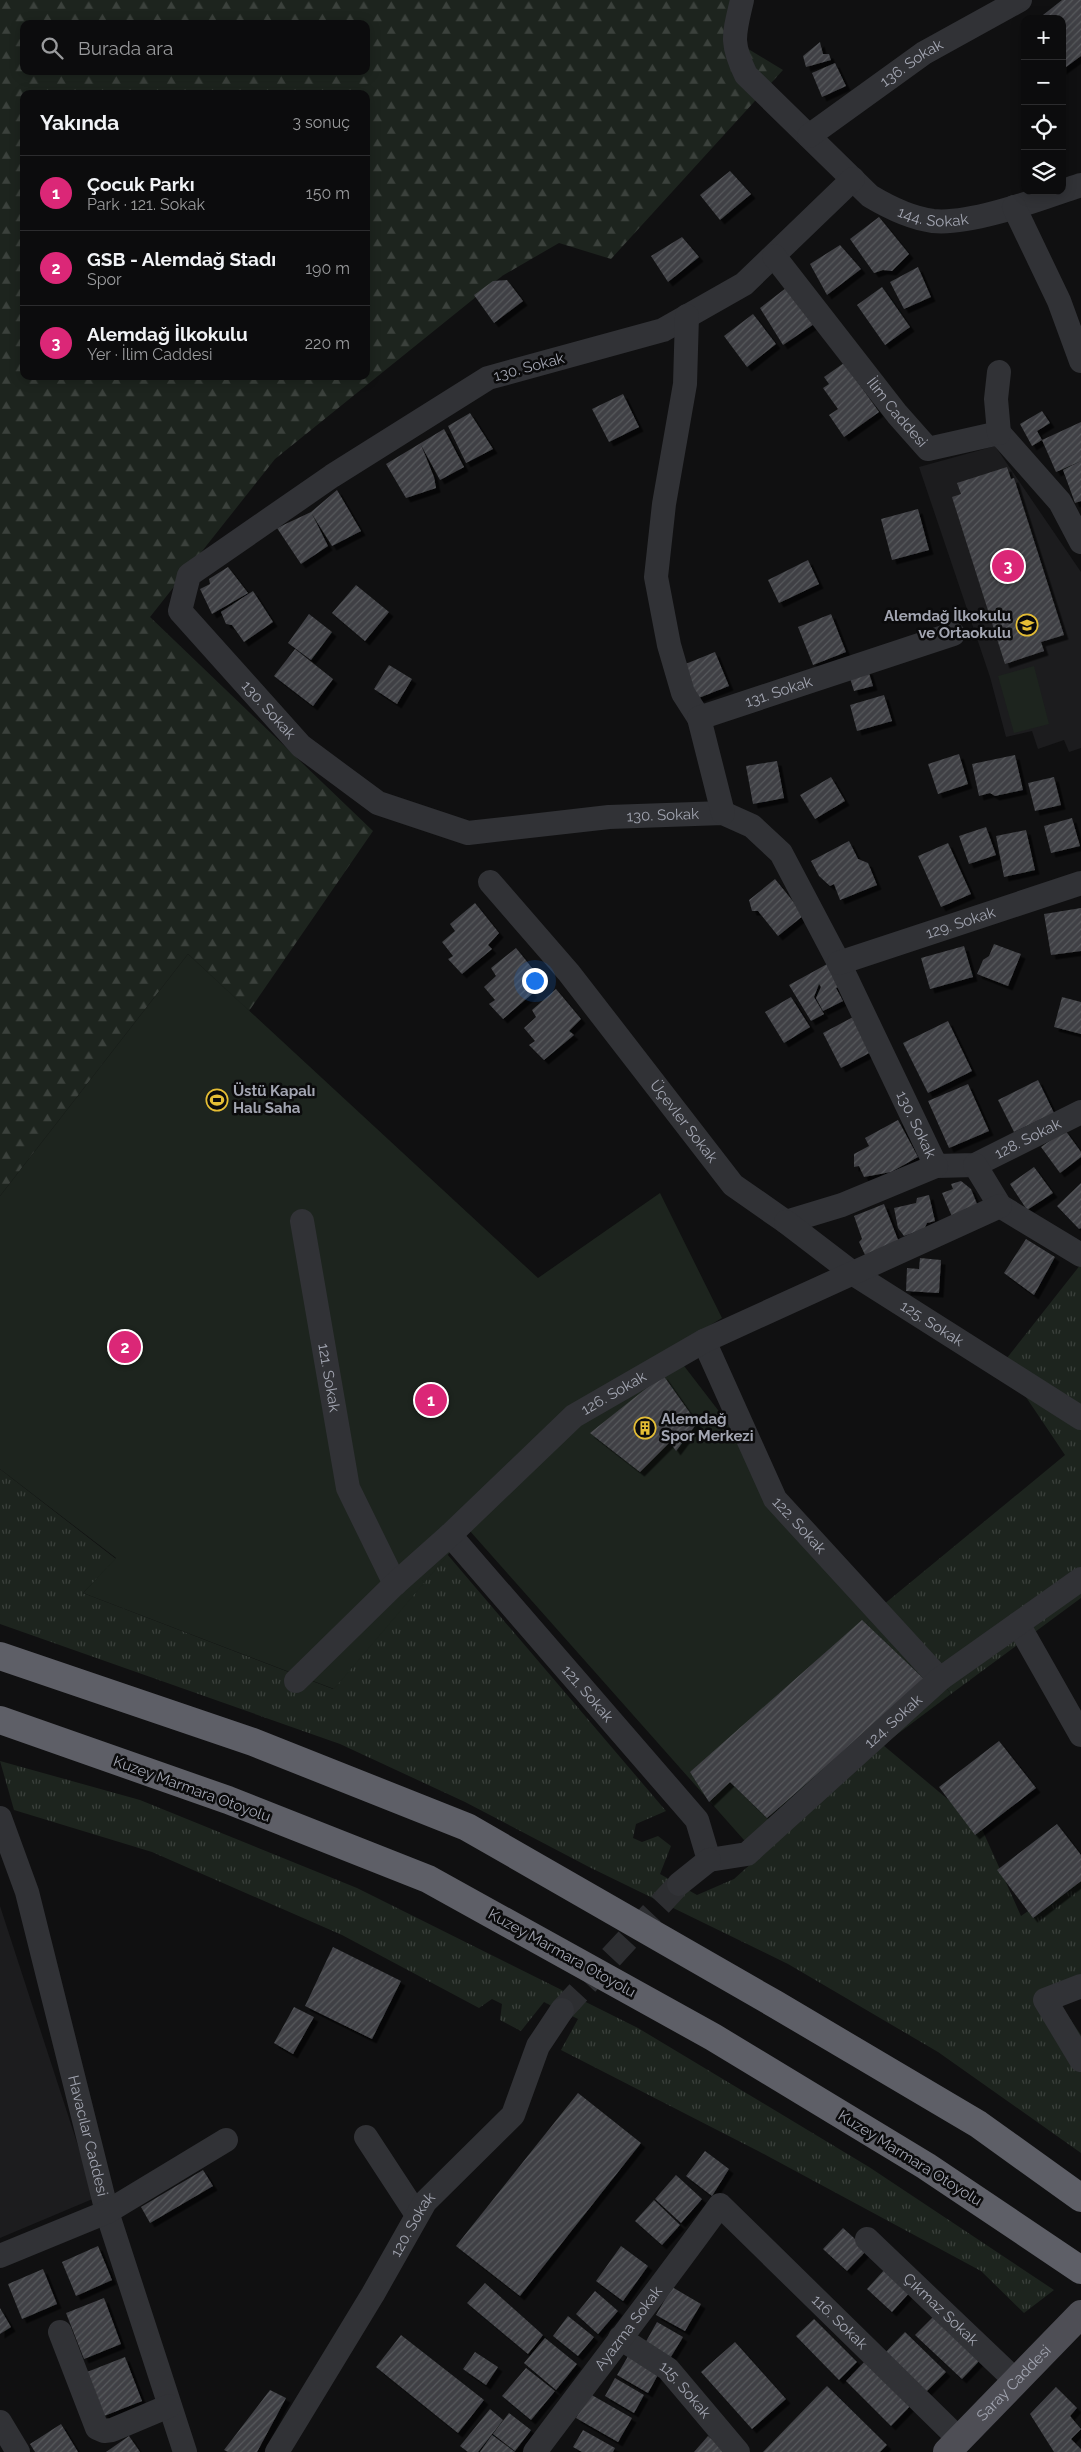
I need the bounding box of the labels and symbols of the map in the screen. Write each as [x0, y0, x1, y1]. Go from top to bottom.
street label: 136. Sokak [877, 35, 946, 91]
street label: 144. Sokak [895, 203, 970, 230]
street label: 130. Sokak [492, 349, 566, 385]
street label: İlim Caddesi [863, 373, 931, 451]
pin: 3 [992, 547, 1024, 585]
place label: Alemdağ İlkokulu ve Ortaokulu [884, 607, 1011, 642]
school or university icon: Alemdağ İlkokulu ve Ortaokulu [1015, 613, 1039, 637]
street label: 131. Sokak [743, 672, 815, 711]
street label: 130. Sokak [238, 677, 300, 743]
street label: 130. Sokak [626, 805, 699, 825]
street label: 129. Sokak [924, 903, 998, 943]
your location [522, 968, 548, 994]
street label: Üçevler Sokak [646, 1076, 721, 1166]
place label: Üstü Kapalı Halı Saha [233, 1082, 315, 1117]
sports icon: Üstü Kapalı Halı Saha [205, 1088, 229, 1112]
street label: 130. Sokak [892, 1088, 940, 1161]
street label: 128. Sokak [992, 1114, 1064, 1163]
street label: 125. Sokak [897, 1297, 967, 1350]
pin: 2 [109, 1328, 141, 1366]
street label: 121. Sokak [314, 1342, 344, 1413]
street label: 126. Sokak [578, 1367, 649, 1419]
pin: 1 [415, 1381, 447, 1419]
place label: Alemdağ Spor Merkezi [661, 1410, 754, 1445]
building icon: Alemdağ Spor Merkezi [633, 1416, 657, 1440]
street label: 122. Sokak [769, 1493, 830, 1558]
street label: 121. Sokak [558, 1662, 617, 1726]
street label: 124. Sokak [861, 1691, 926, 1752]
street label: Kuzey Marmara Otoyolu [111, 1752, 273, 1826]
street label: Kuzey Marmara Otoyolu [485, 1905, 639, 2001]
street label: Havacılar Caddesi [64, 2073, 112, 2198]
street label: Kuzey Marmara Otoyolu [835, 2106, 985, 2210]
street label: 120. Sokak [387, 2188, 439, 2260]
street label: Çıkmaz Sokak [900, 2269, 982, 2349]
street label: Ayazma Sokak [591, 2282, 666, 2374]
street label: 116. Sokak [808, 2291, 871, 2353]
street label: Saray Caddesi [973, 2342, 1055, 2425]
street label: 115. Sokak [656, 2357, 715, 2422]

